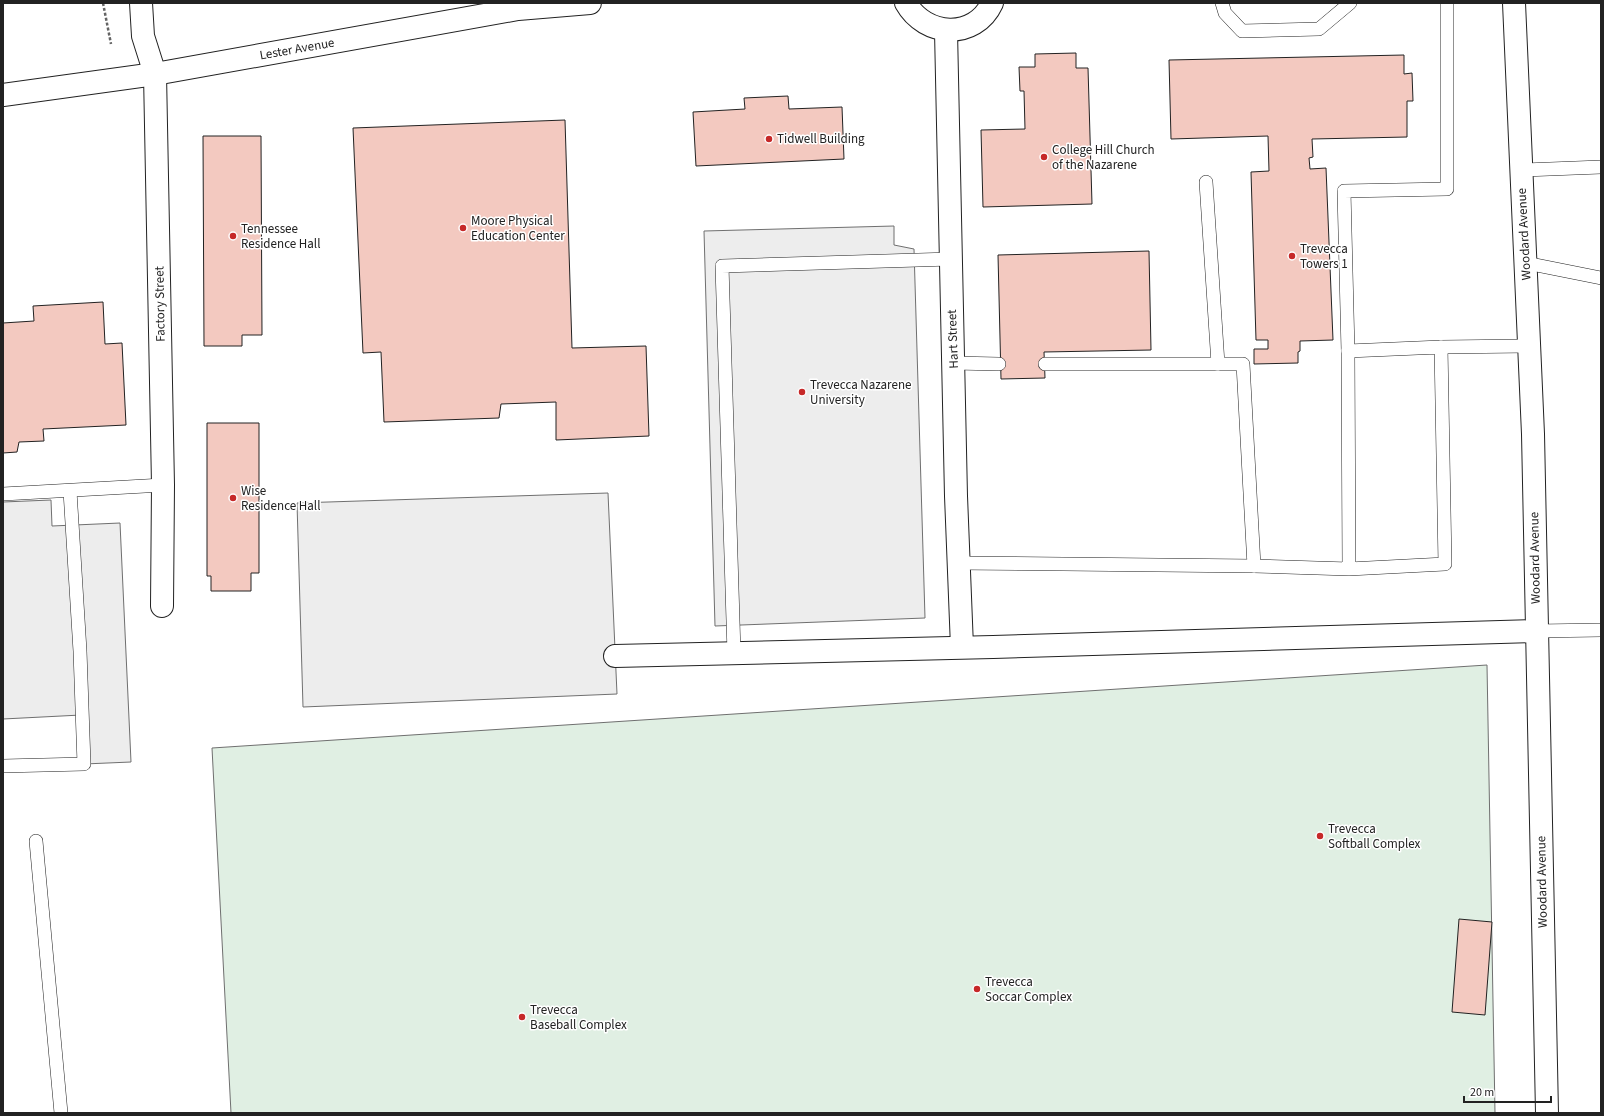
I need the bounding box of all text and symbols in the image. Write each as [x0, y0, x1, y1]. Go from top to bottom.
street label: Lester Avenue [258, 34, 336, 64]
place label: Tidwell Building [777, 130, 865, 148]
marker: Tidwell Building [764, 134, 774, 144]
place label: College Hill Church of the Nazarene [1052, 141, 1155, 174]
marker: College Hill Church of the Nazarene [1039, 152, 1049, 162]
street label: Woodard Avenue [1513, 187, 1535, 281]
place label: Moore Physical Education Center [471, 212, 565, 245]
place label: Tennessee Residence Hall [241, 220, 321, 253]
marker: Moore Physical Education Center [458, 223, 468, 233]
marker: Tennessee Residence Hall [228, 231, 238, 241]
place label: Trevecca Towers 1 [1300, 240, 1348, 273]
marker: Trevecca Towers 1 [1287, 251, 1297, 261]
street label: Factory Street [150, 265, 170, 342]
street label: Hart Street [943, 309, 963, 369]
place label: Trevecca Nazarene University [810, 376, 911, 409]
marker: Trevecca Nazarene University [797, 387, 807, 397]
place label: Wise Residence Hall [241, 482, 321, 515]
marker: Wise Residence Hall [228, 493, 238, 503]
street label: Woodard Avenue [1525, 512, 1545, 604]
place label: Trevecca Softball Complex [1328, 820, 1421, 853]
marker: Trevecca Softball Complex [1315, 831, 1325, 841]
street label: Woodard Avenue [1532, 836, 1552, 928]
place label: Trevecca Soccar Complex [985, 973, 1072, 1006]
marker: Trevecca Soccar Complex [972, 984, 982, 994]
place label: Trevecca Baseball Complex [530, 1001, 627, 1034]
marker: Trevecca Baseball Complex [517, 1012, 527, 1022]
scale bar [1464, 1078, 1551, 1104]
text: 20 m [1470, 1084, 1494, 1101]

